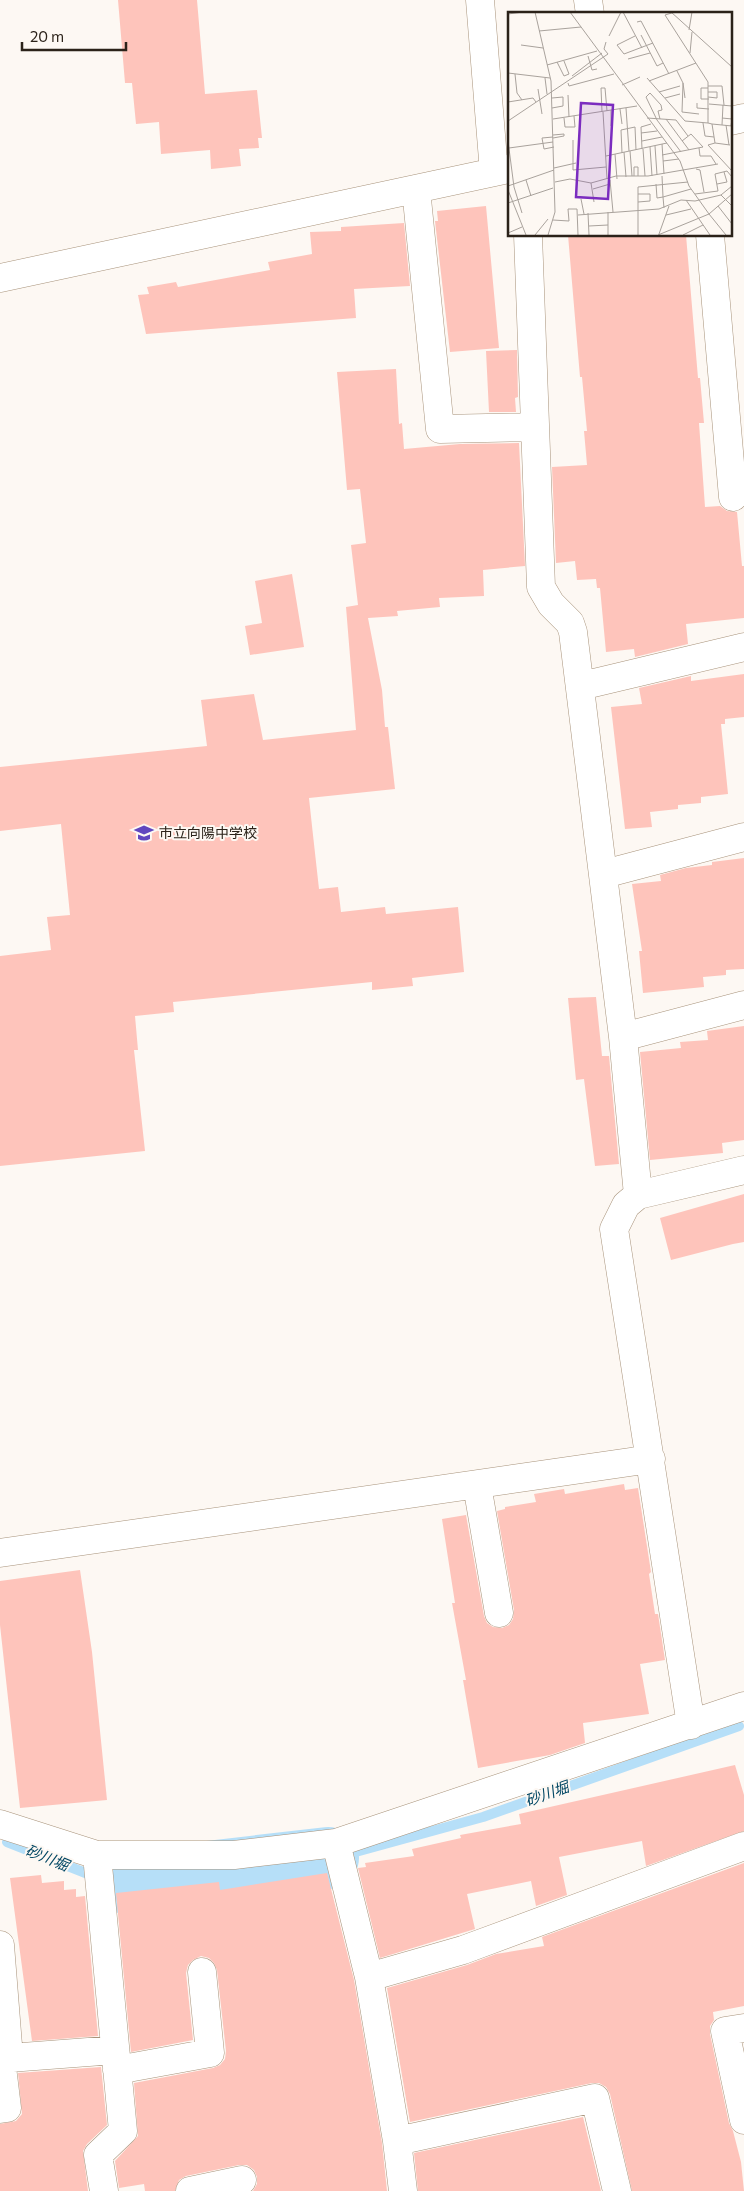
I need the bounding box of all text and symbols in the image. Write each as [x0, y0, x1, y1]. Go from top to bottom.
inset map [508, 12, 732, 236]
scale bar [22, 20, 126, 52]
text: 20 m [30, 27, 64, 45]
school or university icon: 市立向陽中学校 [133, 822, 155, 844]
place label: 市立向陽中学校 [159, 824, 257, 841]
water label: 砂川堀 [522, 1776, 573, 1809]
water label: 砂川堀 [23, 1840, 73, 1875]

